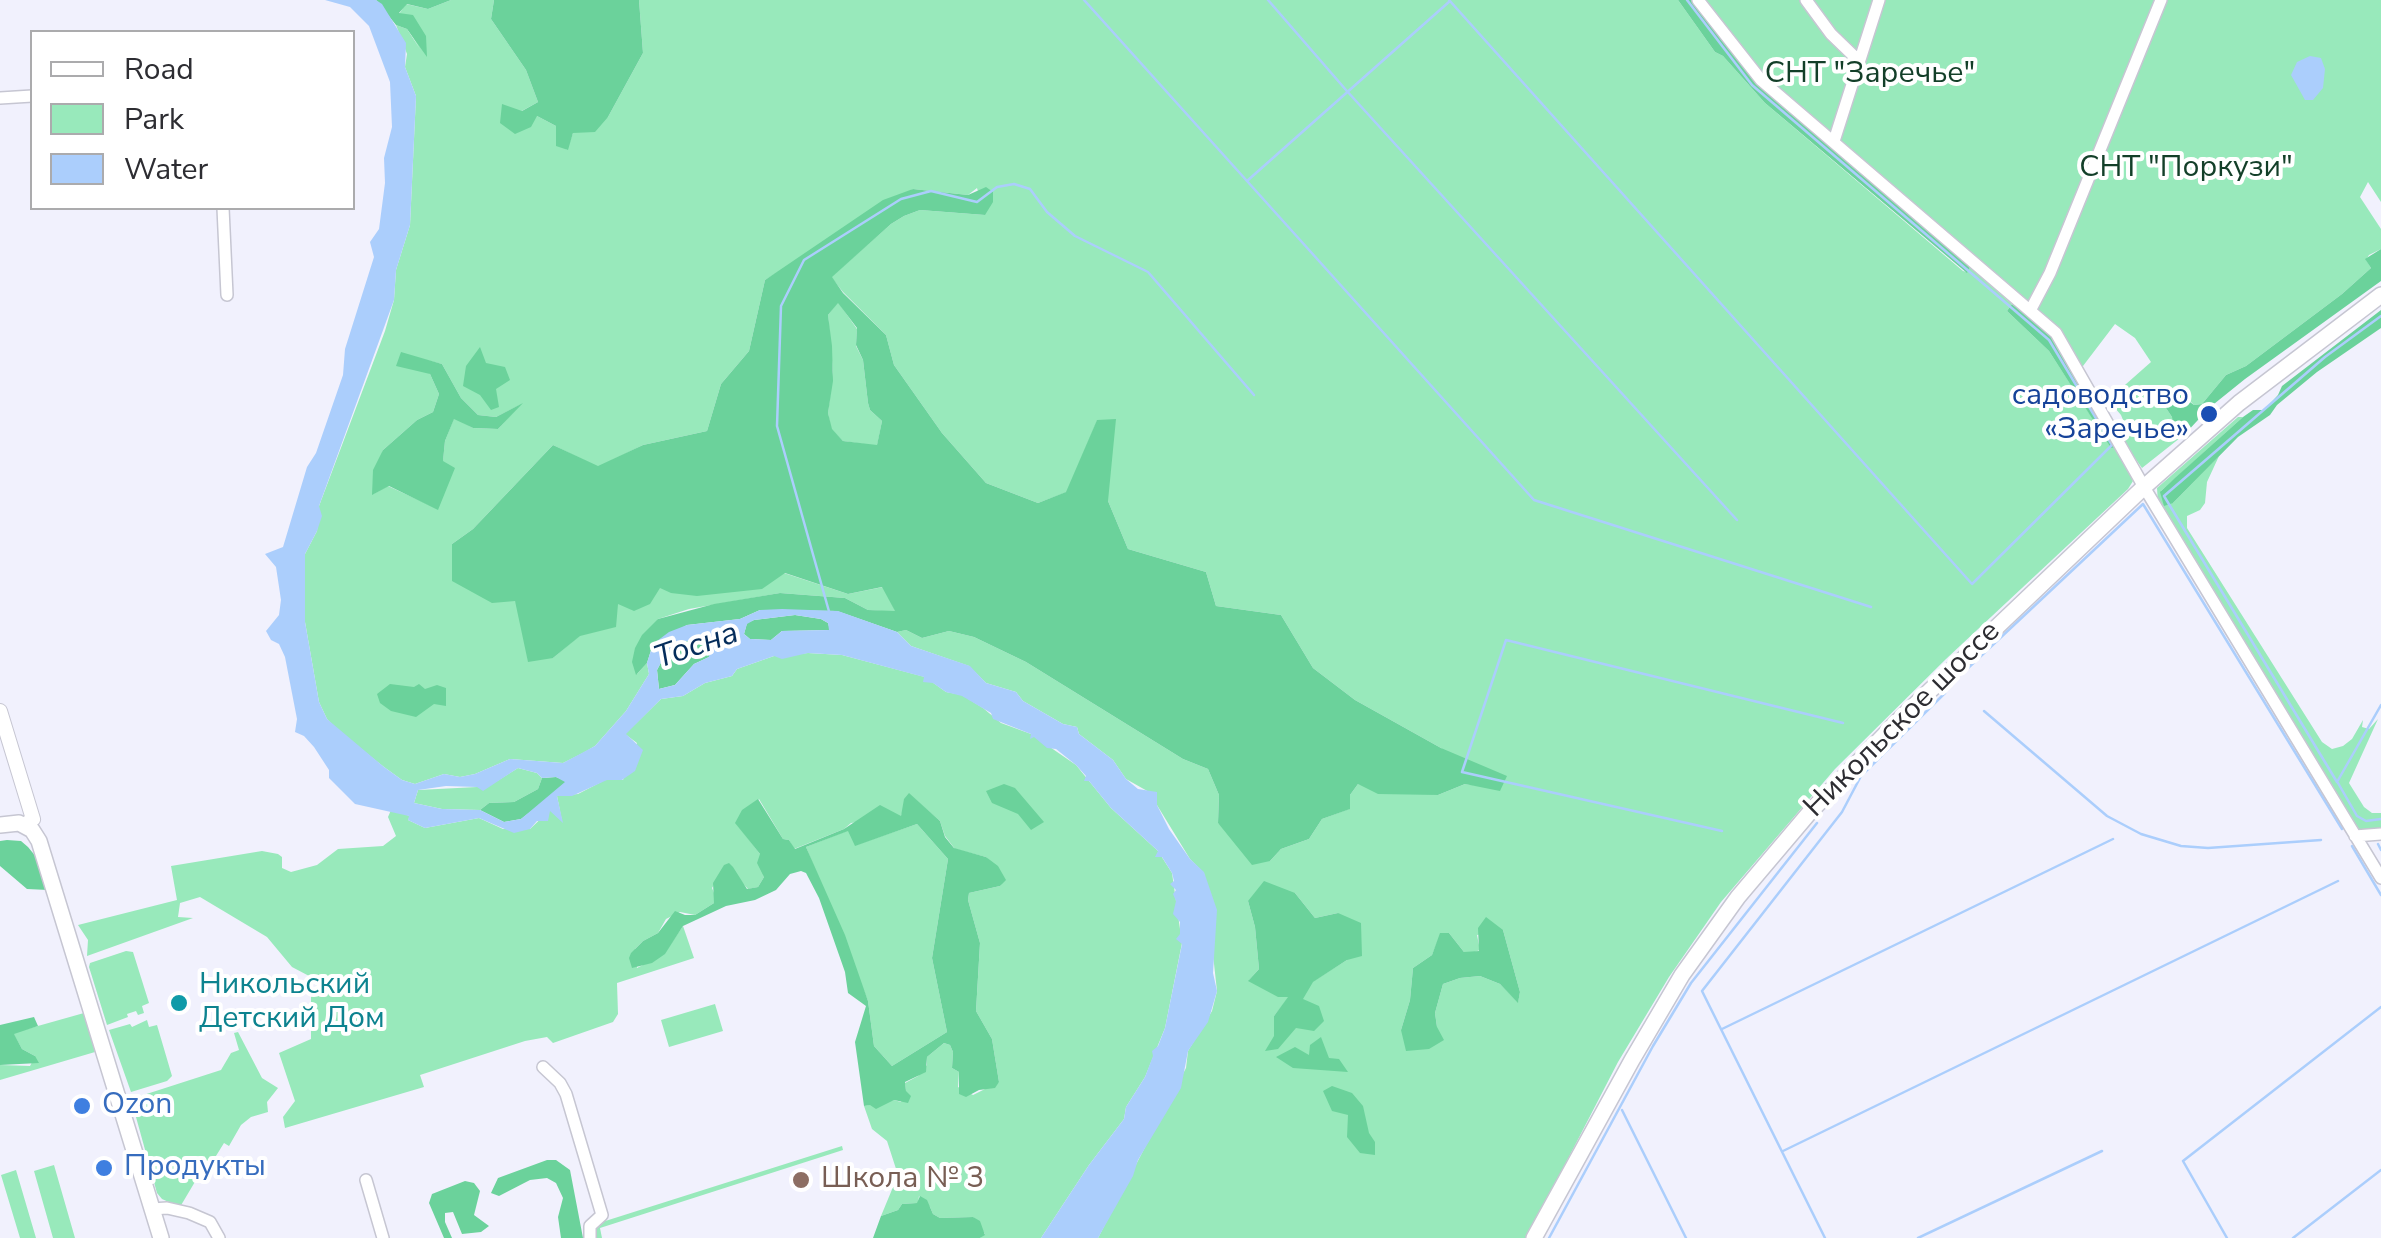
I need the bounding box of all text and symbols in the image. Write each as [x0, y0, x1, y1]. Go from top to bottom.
legend [30, 30, 355, 210]
text: Road [124, 49, 194, 90]
park label: СНТ "Заречье" [1765, 57, 1975, 93]
text: Park [124, 99, 184, 140]
text: Water [124, 149, 208, 190]
park label: СНТ "Поркузи" [2079, 151, 2293, 187]
place label: садоводство «Заречье» [2012, 379, 2189, 450]
marker: садоводство «Заречье» [2198, 403, 2220, 425]
street label: Никольское шоссе [1797, 614, 2009, 826]
water label: Тосна [650, 615, 744, 679]
place label: Никольский Детский Дом [199, 968, 385, 1038]
marker: Никольский Детский Дом [168, 992, 190, 1014]
place label: Ozon [102, 1088, 172, 1124]
marker: Ozon [71, 1095, 93, 1117]
place label: Продукты [124, 1150, 266, 1186]
marker: Продукты [93, 1157, 115, 1179]
place label: Школа № 3 [821, 1162, 984, 1198]
marker: Школа № 3 [790, 1169, 812, 1191]

